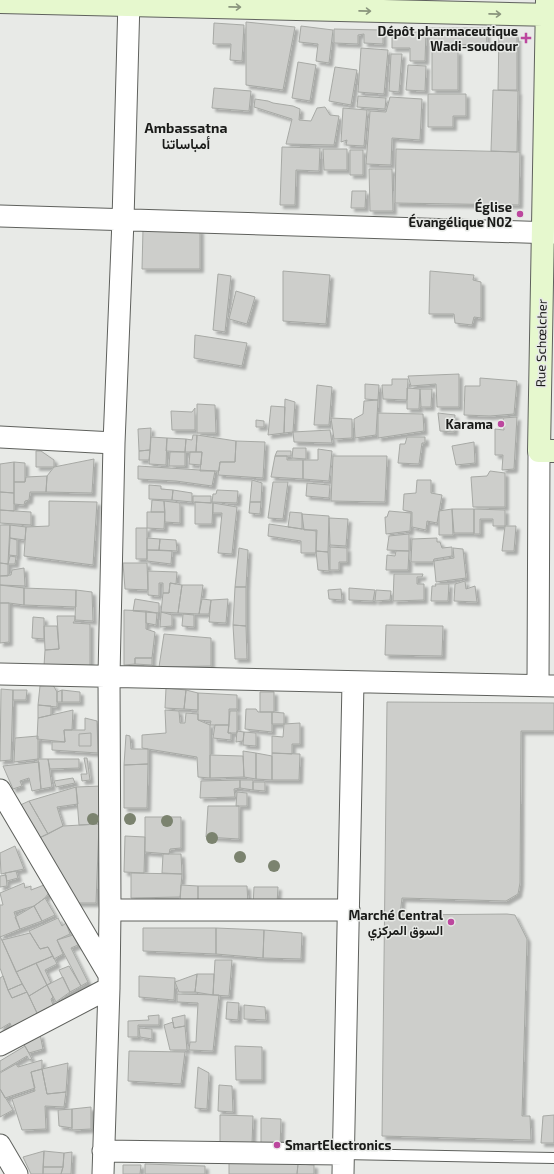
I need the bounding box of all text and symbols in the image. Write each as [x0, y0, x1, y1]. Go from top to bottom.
one-way arrow [228, 4, 241, 11]
one-way arrow [358, 7, 371, 15]
one-way arrow [488, 10, 501, 18]
place label: Dépôt pharmaceutique Wadi-soudour [378, 23, 518, 54]
marker: Dépôt pharmaceutique Wadi-soudour [521, 33, 531, 43]
district label: Ambassatna أمباساتنا [145, 119, 227, 153]
place label: Église Évangélique N02 [409, 198, 512, 230]
marker: Église Évangélique N02 [515, 209, 525, 219]
street label: Rue Schœlcher [532, 299, 550, 387]
place label: Karama [446, 416, 493, 432]
marker: Karama [496, 419, 506, 429]
place label: Marché Central السوق المركزي [348, 907, 444, 941]
marker: Marché Central السوق المركزي [446, 917, 456, 927]
place label: SmartElectronics [285, 1137, 392, 1153]
marker: SmartElectronics [272, 1140, 282, 1150]

